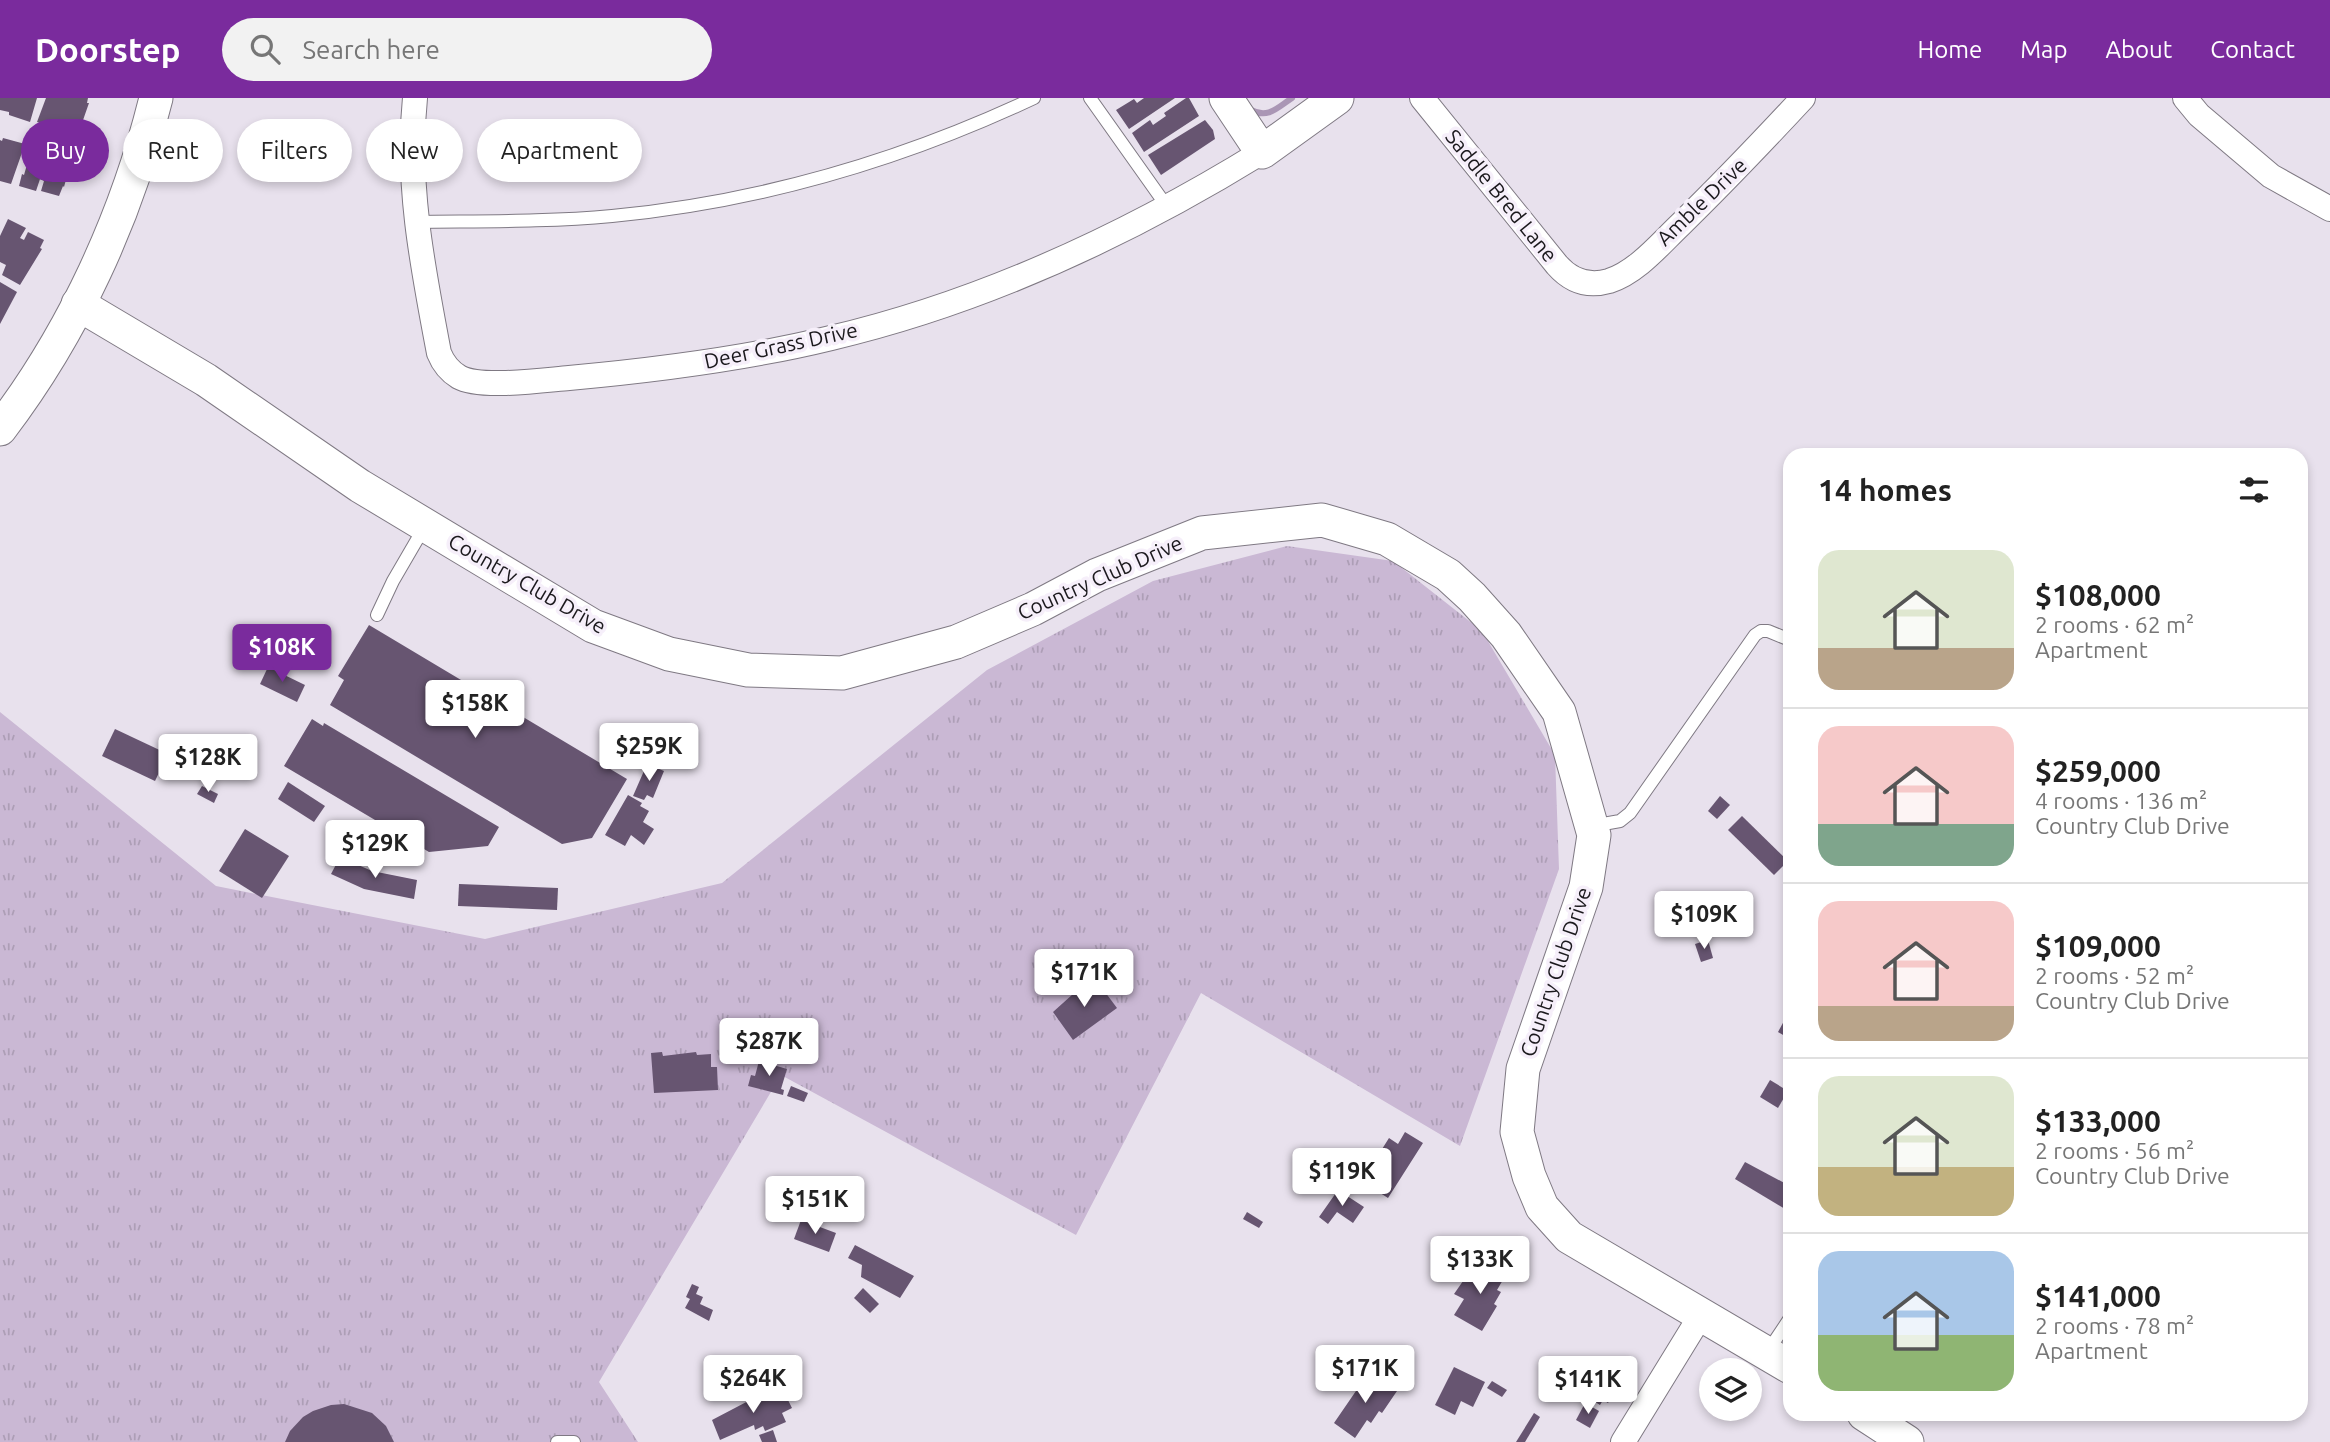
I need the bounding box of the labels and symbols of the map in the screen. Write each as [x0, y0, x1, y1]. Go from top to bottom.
street label: Saddle Bred Lane [1441, 124, 1563, 266]
street label: Amble Drive [1651, 152, 1751, 250]
street label: Deer Grass Drive [702, 317, 860, 373]
street label: Country Club Drive [444, 528, 611, 638]
street label: Country Club Drive [1013, 530, 1186, 624]
pin: $108K [233, 624, 331, 684]
pin: $158K [426, 680, 524, 740]
pin: $259K [600, 724, 698, 783]
pin: $128K [159, 734, 257, 794]
pin: $129K [326, 820, 424, 880]
street label: Country Club Drive [1515, 884, 1595, 1060]
pin: $109K [1655, 892, 1753, 951]
pin: $171K [1035, 950, 1133, 1009]
pin: $287K [720, 1018, 818, 1078]
pin: $119K [1293, 1148, 1391, 1208]
pin: $151K [766, 1176, 864, 1236]
pin: $133K [1431, 1236, 1529, 1296]
pin: $171K [1316, 1346, 1414, 1405]
pin: $264K [704, 1356, 802, 1415]
pin: $141K [1539, 1356, 1637, 1416]

